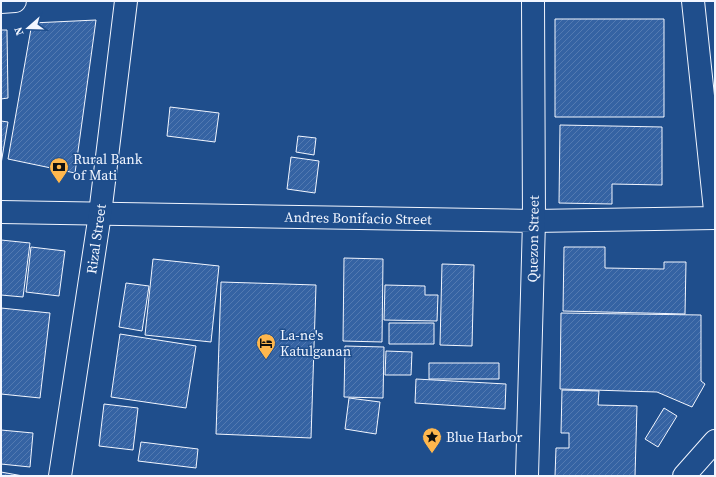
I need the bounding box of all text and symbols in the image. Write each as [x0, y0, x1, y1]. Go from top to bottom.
north arrow [8, 8, 48, 48]
text: N [11, 25, 27, 38]
place label: Rural Bank of Mati [73, 149, 143, 185]
bank icon: Rural Bank of Mati [48, 156, 70, 184]
street label: Quezon Street [522, 195, 544, 283]
street label: Rizal Street [81, 202, 111, 275]
street label: Andres Bonifacio Street [284, 207, 432, 229]
place label: La-ne's Katulganan [280, 325, 352, 361]
hotel icon: La-ne's Katulganan [255, 332, 277, 360]
place icon: Blue Harbor [421, 426, 443, 454]
place label: Blue Harbor [446, 427, 522, 447]

